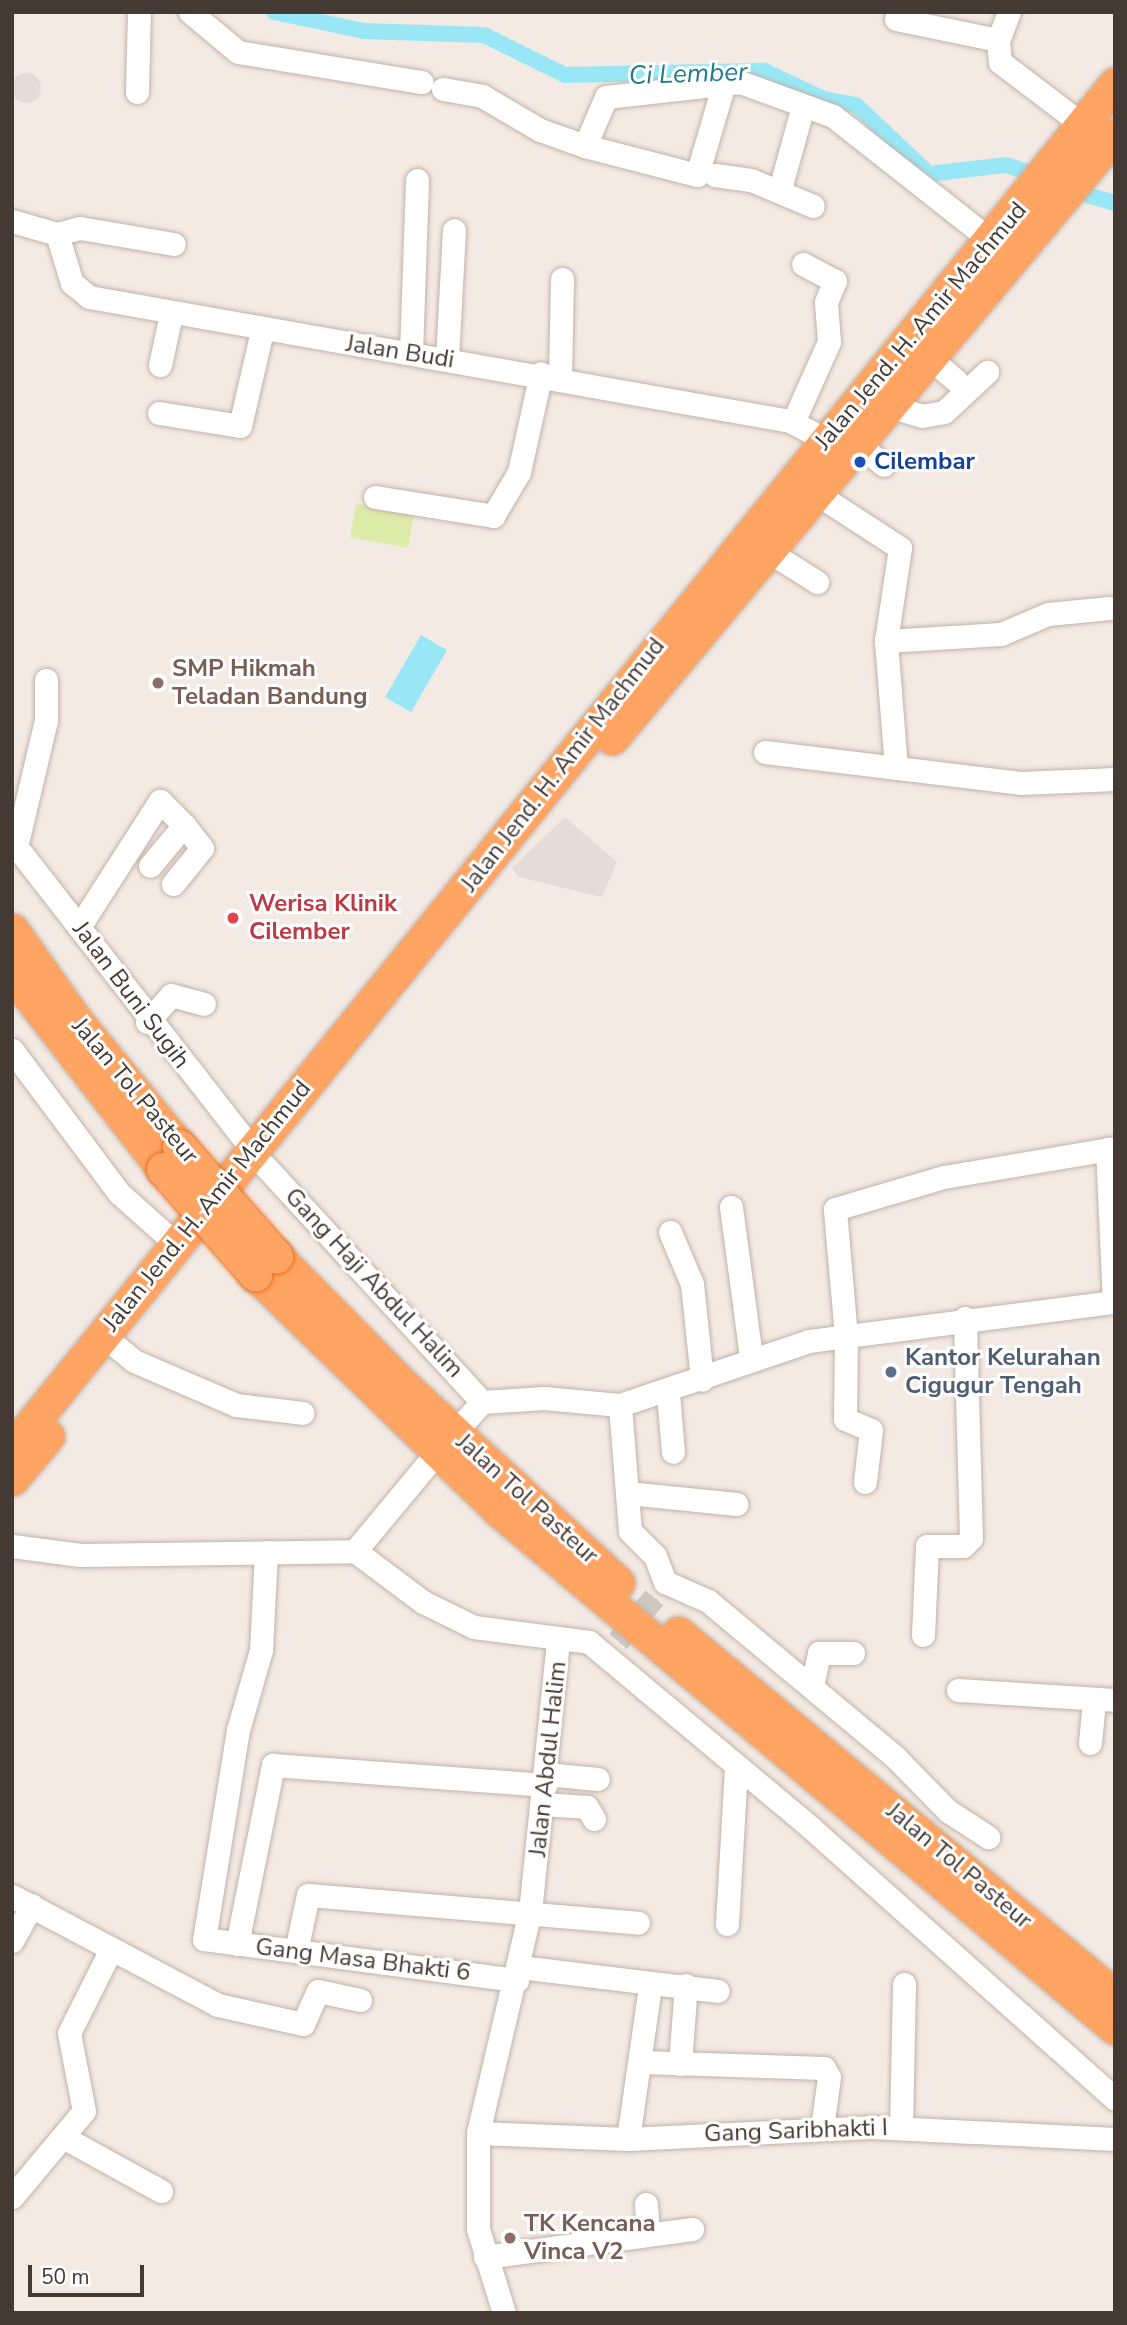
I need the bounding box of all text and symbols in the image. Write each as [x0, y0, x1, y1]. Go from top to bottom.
water label: Ci Lember [628, 56, 748, 92]
street label: Jalan Jend. H. Amir Machmud [809, 196, 1033, 456]
street label: Jalan Budi [344, 329, 456, 375]
place label: Cilembar [874, 448, 975, 476]
marker: Cilembar [852, 454, 868, 470]
street label: Jalan Jend. H. Amir Machmud [455, 632, 671, 898]
place label: SMP Hikmah Teladan Bandung [172, 655, 367, 711]
marker: SMP Hikmah Teladan Bandung [150, 675, 166, 691]
place label: Werisa Klinik Cilember [249, 890, 397, 946]
marker: Werisa Klinik Cilember [223, 908, 243, 928]
street label: Jalan Buni Sugih [66, 916, 196, 1074]
street label: Jalan Tol Pasteur [66, 1012, 204, 1170]
street label: Jalan Jend. H. Amir Machmud [97, 1075, 317, 1337]
street label: Gang Haji Abdul Halim [279, 1182, 469, 1384]
place label: Kantor Kelurahan Cigugur Tengah [905, 1344, 1101, 1400]
marker: Kantor Kelurahan Cigugur Tengah [883, 1364, 899, 1380]
street label: Jalan Tol Pasteur [450, 1428, 604, 1570]
street label: Jalan Abdul Halim [523, 1660, 573, 1858]
street label: Jalan Tol Pasteur [880, 1797, 1038, 1935]
street label: Gang Masa Bhakti 6 [254, 1933, 472, 1987]
street label: Gang Saribhakti I [704, 2113, 888, 2149]
place label: TK Kencana Vinca V2 [524, 2210, 656, 2266]
marker: TK Kencana Vinca V2 [502, 2230, 518, 2246]
scale bar [32, 2252, 147, 2296]
text: 50 m [41, 2263, 90, 2291]

